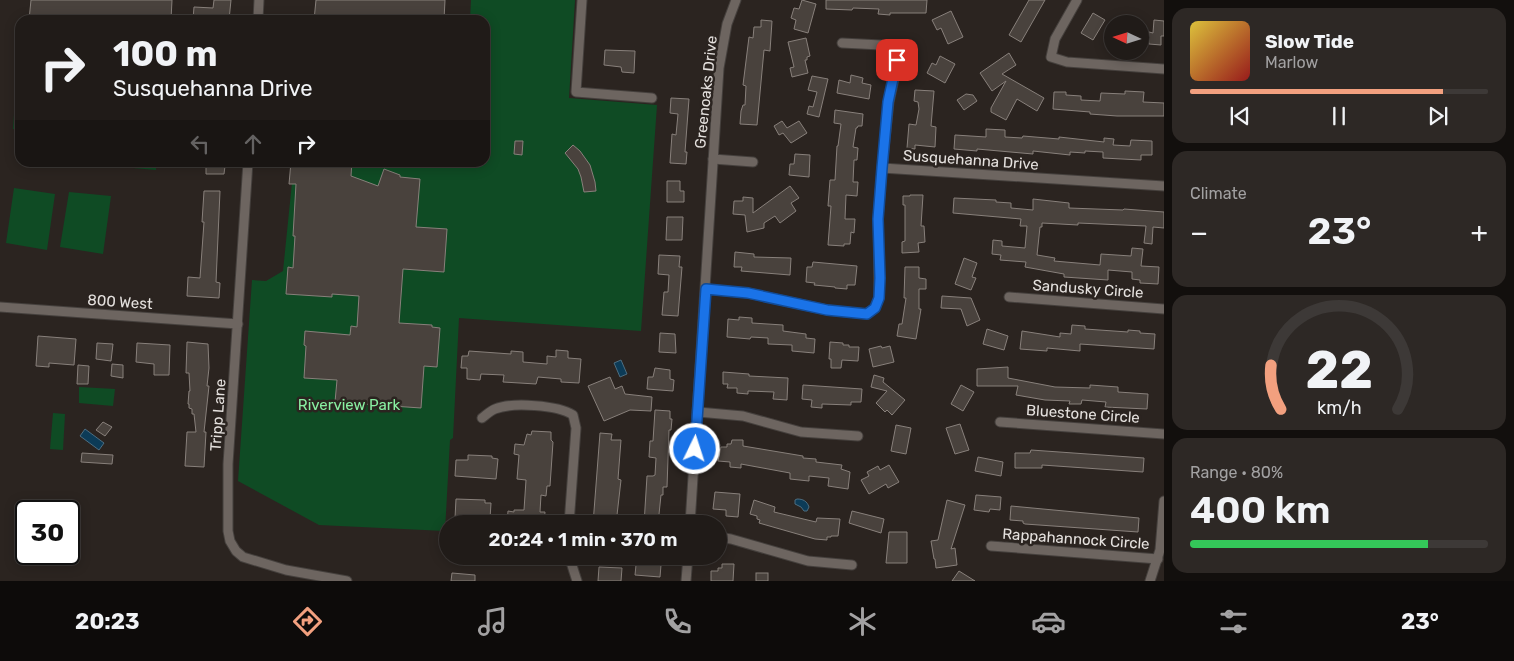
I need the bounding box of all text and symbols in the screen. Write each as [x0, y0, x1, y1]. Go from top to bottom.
north arrow [1104, 15, 1149, 60]
map controls [1104, 15, 1149, 60]
text: Slow Tide [1265, 30, 1354, 53]
text: 100 m [113, 33, 218, 75]
icon: right [30, 35, 95, 100]
street label: Greenoaks Drive [691, 35, 721, 149]
pin [876, 39, 918, 81]
icon: arrive [883, 46, 911, 74]
text: Marlow [1265, 53, 1318, 72]
text: Susquehanna Drive [113, 75, 313, 102]
icon: previous [1226, 102, 1254, 130]
icon: pause [1325, 102, 1353, 130]
icon: next [1424, 102, 1452, 130]
icon: left [186, 130, 214, 158]
icon: ahead [239, 130, 267, 158]
icon: right [292, 130, 320, 158]
street label: Susquehanna Drive [903, 146, 1039, 174]
text: Climate [1190, 184, 1247, 203]
text: 23° [1307, 208, 1371, 254]
text: − [1190, 216, 1208, 249]
text: + [1471, 216, 1488, 249]
street label: Sandusky Circle [1032, 276, 1144, 302]
street label: 800 West [87, 291, 153, 313]
text: 22 [1305, 339, 1373, 401]
street label: Tripp Lane [206, 378, 230, 452]
park label: Riverview Park [298, 396, 400, 414]
text: km/h [1317, 397, 1361, 418]
street label: Bluestone Circle [1026, 401, 1140, 427]
position arrow [668, 422, 720, 474]
text: Range · 80% [1190, 463, 1283, 482]
text: 400 km [1190, 487, 1331, 533]
speed limit sign: 30 [15, 500, 80, 565]
street label: Rappahannock Circle [1002, 525, 1150, 553]
text: 20:24 · 1 min · 370 m [489, 528, 677, 551]
icon: directions [290, 604, 325, 639]
icon: music [475, 604, 510, 639]
icon: phone [660, 604, 695, 639]
icon: climate [845, 604, 880, 639]
icon: car [1031, 604, 1066, 639]
icon: filters [1216, 604, 1251, 639]
text: 20:23 [75, 608, 140, 635]
text: 23° [1401, 608, 1439, 635]

